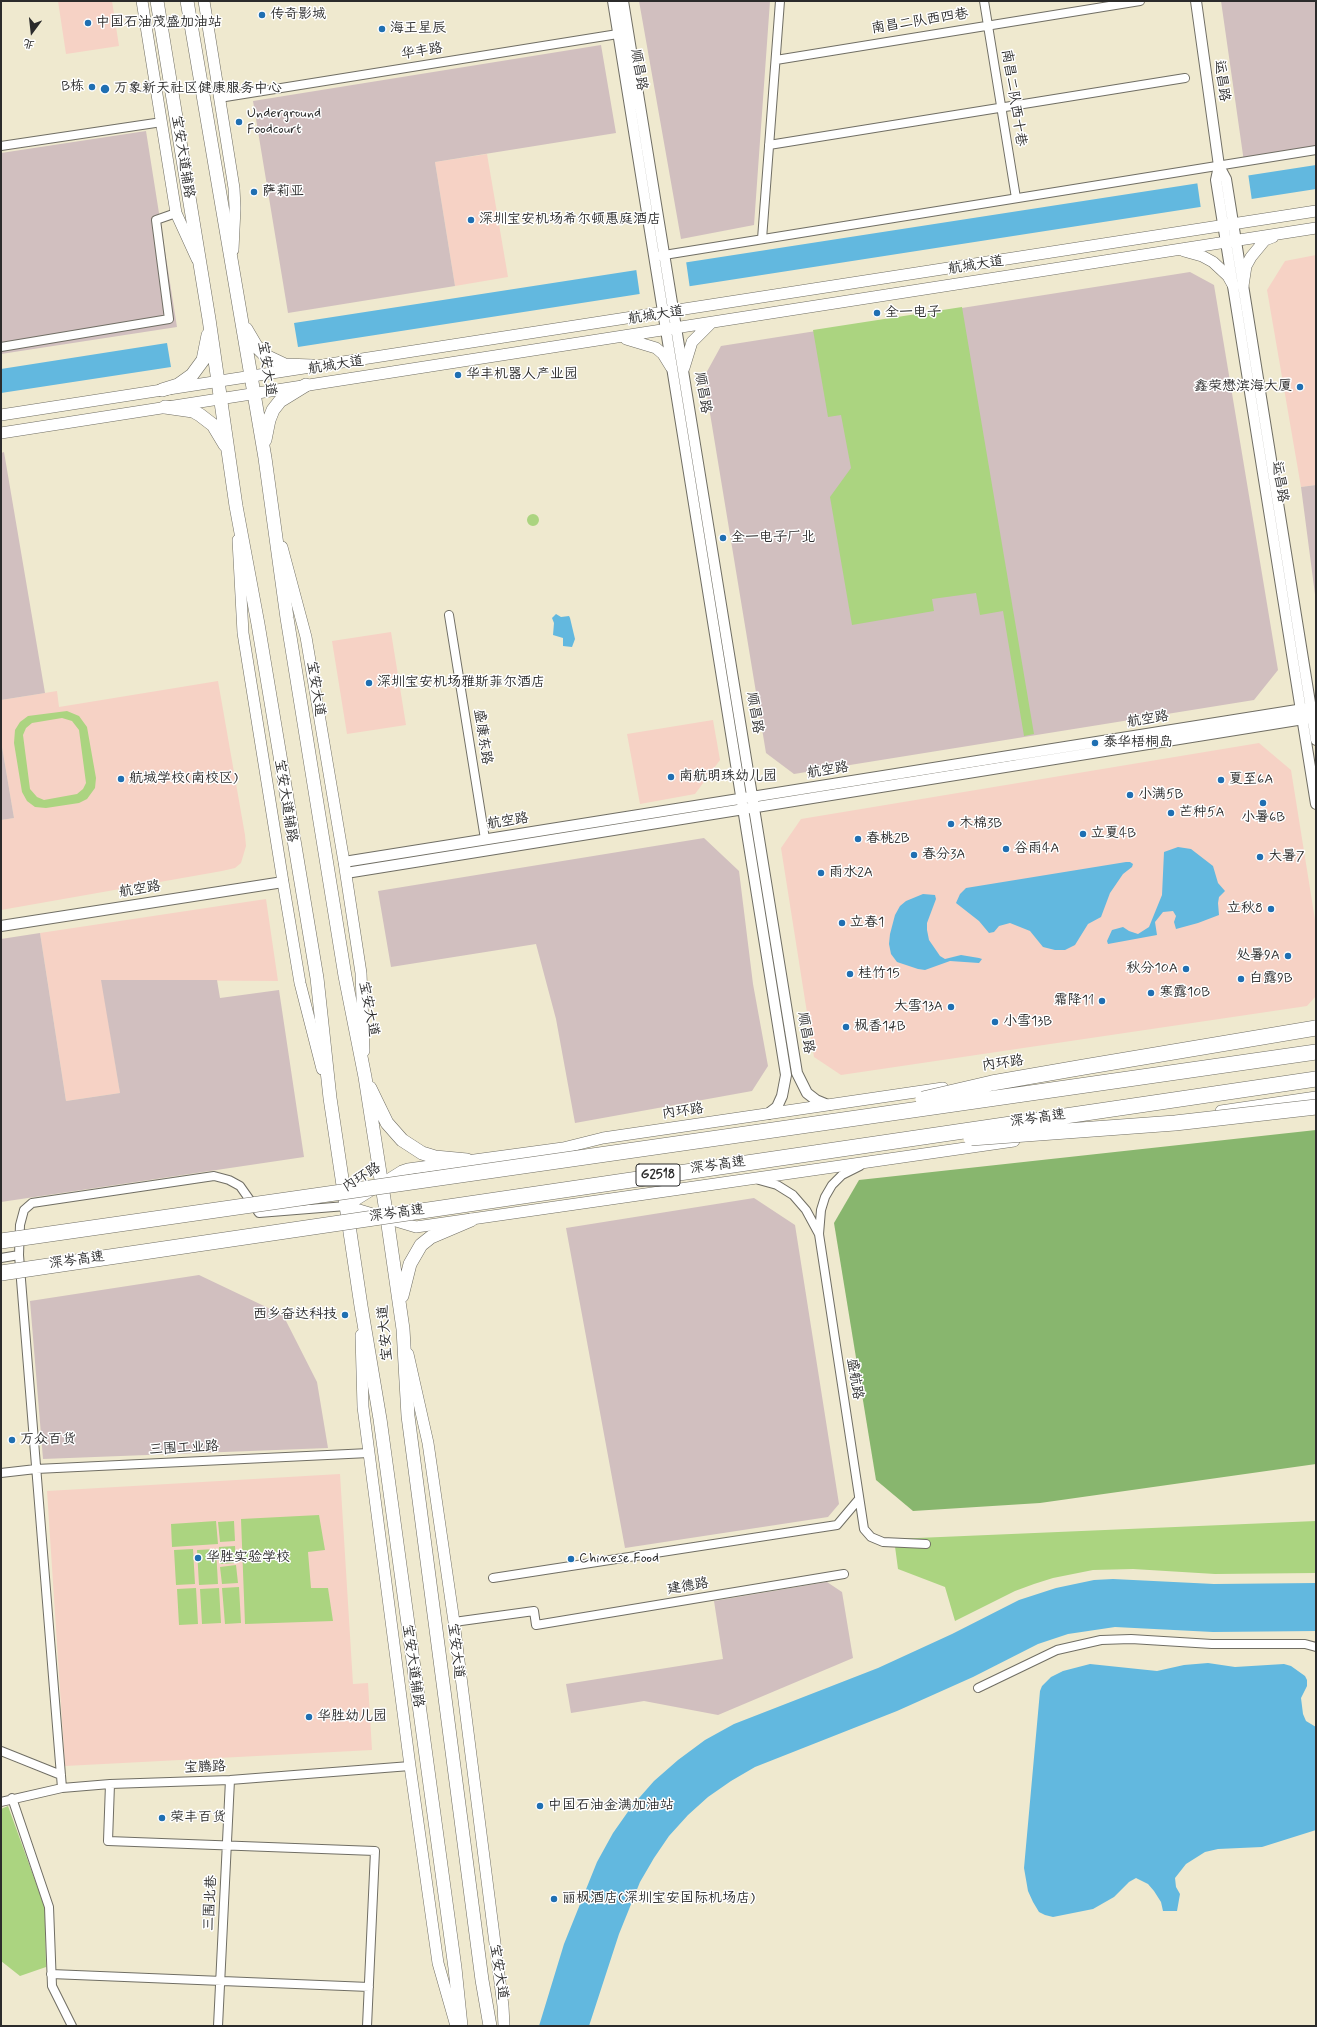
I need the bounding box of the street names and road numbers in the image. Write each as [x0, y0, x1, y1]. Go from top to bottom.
street label: 南昌二队西四巷 [870, 6, 970, 38]
street label: 华丰路 [400, 40, 444, 64]
street label: 顺昌路 [626, 48, 650, 92]
street label: 南昌二队西十巷 [997, 48, 1029, 148]
street label: 运昌路 [1210, 59, 1232, 103]
street label: 宝安大道辅路 [167, 114, 197, 200]
street label: 航城大道 [947, 253, 1005, 279]
street label: 航城大道 [627, 303, 685, 329]
street label: 宝安大道 [253, 340, 279, 398]
street label: 航城大道 [307, 353, 365, 379]
street label: 顺昌路 [690, 371, 714, 415]
street label: 运昌路 [1267, 460, 1291, 504]
street label: 宝安大道 [302, 660, 328, 718]
street label: 顺昌路 [742, 691, 766, 735]
street label: 盛康东路 [469, 708, 495, 766]
street label: 航空路 [1126, 708, 1170, 732]
street label: 宝安大道辅路 [270, 758, 300, 844]
street label: 航空路 [806, 759, 850, 783]
street label: 航空路 [486, 810, 530, 834]
street label: 航空路 [118, 878, 162, 902]
street label: 宝安大道 [354, 980, 382, 1038]
street label: 顺昌路 [793, 1011, 817, 1055]
street label: 内环路 [981, 1053, 1025, 1075]
street label: 内环路 [661, 1101, 705, 1123]
street label: 深岑高速 [1009, 1107, 1067, 1131]
street label: 深岑高速 [689, 1154, 747, 1178]
street label: 内环路 [340, 1160, 384, 1196]
road number: G2518 [636, 1164, 680, 1186]
street label: 深岑高速 [368, 1202, 426, 1226]
street label: 深岑高速 [48, 1249, 106, 1273]
street label: 宝安大道 [375, 1304, 397, 1362]
street label: 盛航路 [842, 1357, 866, 1401]
street label: 三围工业路 [149, 1439, 219, 1459]
street label: 建德路 [666, 1575, 710, 1599]
street label: 宝安大道 [443, 1622, 467, 1680]
street label: 宝安大道辅路 [398, 1623, 426, 1709]
street label: 宝腾路 [184, 1759, 226, 1777]
street label: 三围北巷 [201, 1875, 221, 1931]
street label: 宝安大道 [485, 1943, 511, 2001]

